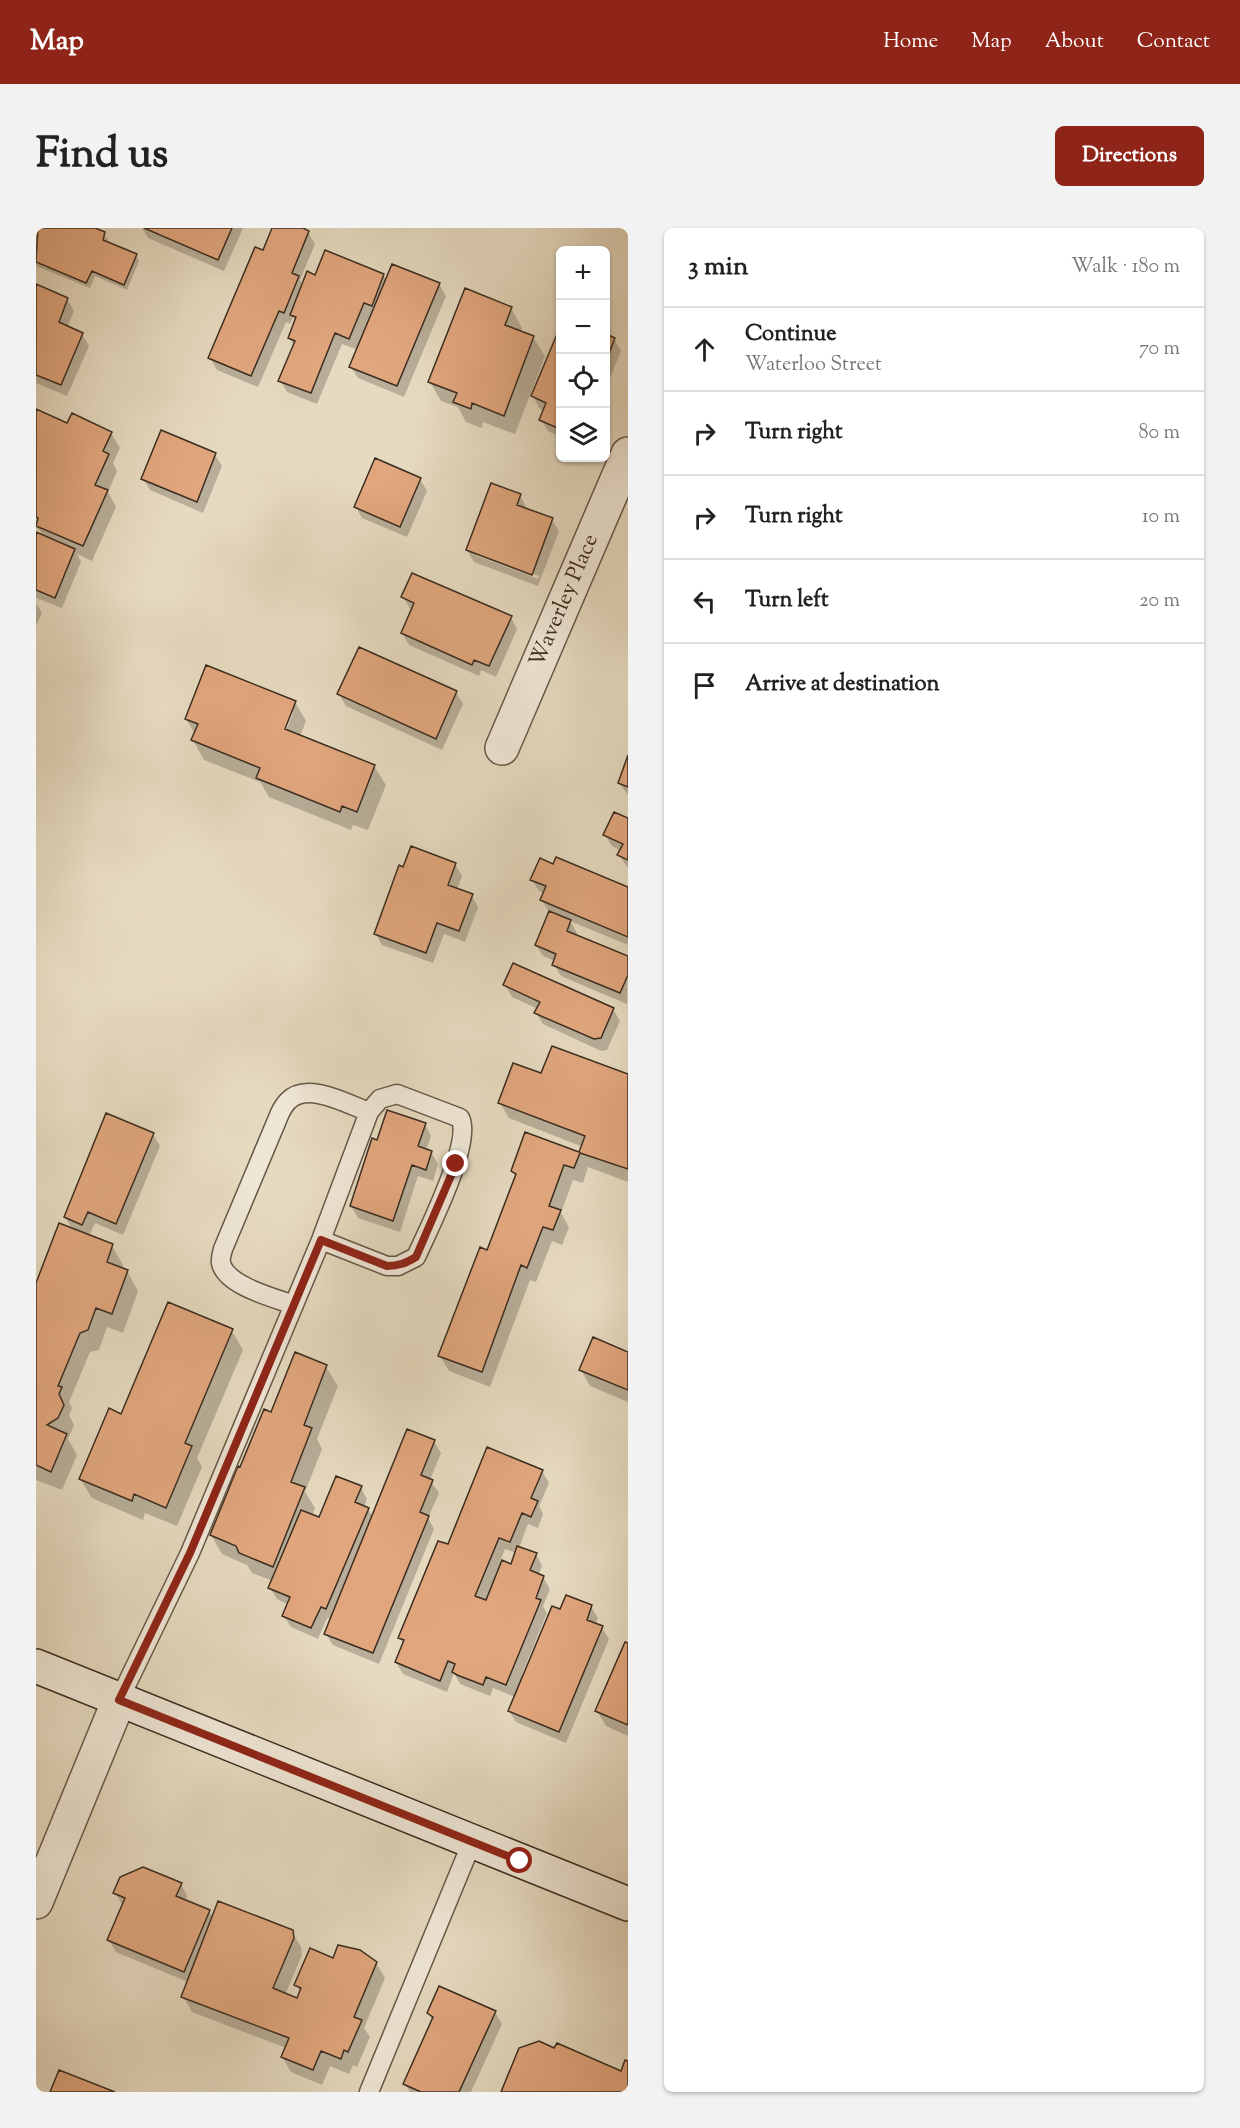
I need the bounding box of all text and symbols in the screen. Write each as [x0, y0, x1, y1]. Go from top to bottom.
text: Map [30, 22, 84, 62]
text: Home [883, 27, 938, 57]
text: Map [971, 27, 1012, 57]
text: About [1045, 27, 1104, 57]
text: Contact [1137, 27, 1210, 57]
text: Find us [36, 126, 168, 186]
button: Directions [1055, 126, 1204, 186]
map controls [556, 246, 610, 462]
button: + [556, 246, 610, 300]
text: 3 min [688, 249, 748, 286]
text: Walk · 180 m [1071, 253, 1180, 282]
button: − [556, 300, 610, 354]
text: Continue [745, 319, 836, 351]
icon: ahead [688, 333, 721, 366]
text: 70 m [1139, 335, 1180, 364]
text: Waterloo Street [745, 351, 882, 380]
button: locate [556, 354, 610, 408]
button: layers [556, 408, 610, 462]
icon: right [688, 417, 721, 450]
text: Turn right [745, 417, 842, 449]
text: 80 m [1139, 419, 1180, 448]
icon: right [688, 501, 721, 534]
text: Turn right [745, 501, 842, 533]
text: 10 m [1142, 503, 1180, 532]
street label: Waverley Place [522, 529, 608, 673]
icon: left [688, 585, 721, 618]
text: Turn left [745, 585, 828, 617]
text: 20 m [1139, 587, 1180, 616]
icon: arrive [688, 669, 721, 702]
text: Arrive at destination [745, 669, 940, 701]
route end [442, 1150, 468, 1176]
route start [506, 1847, 532, 1873]

